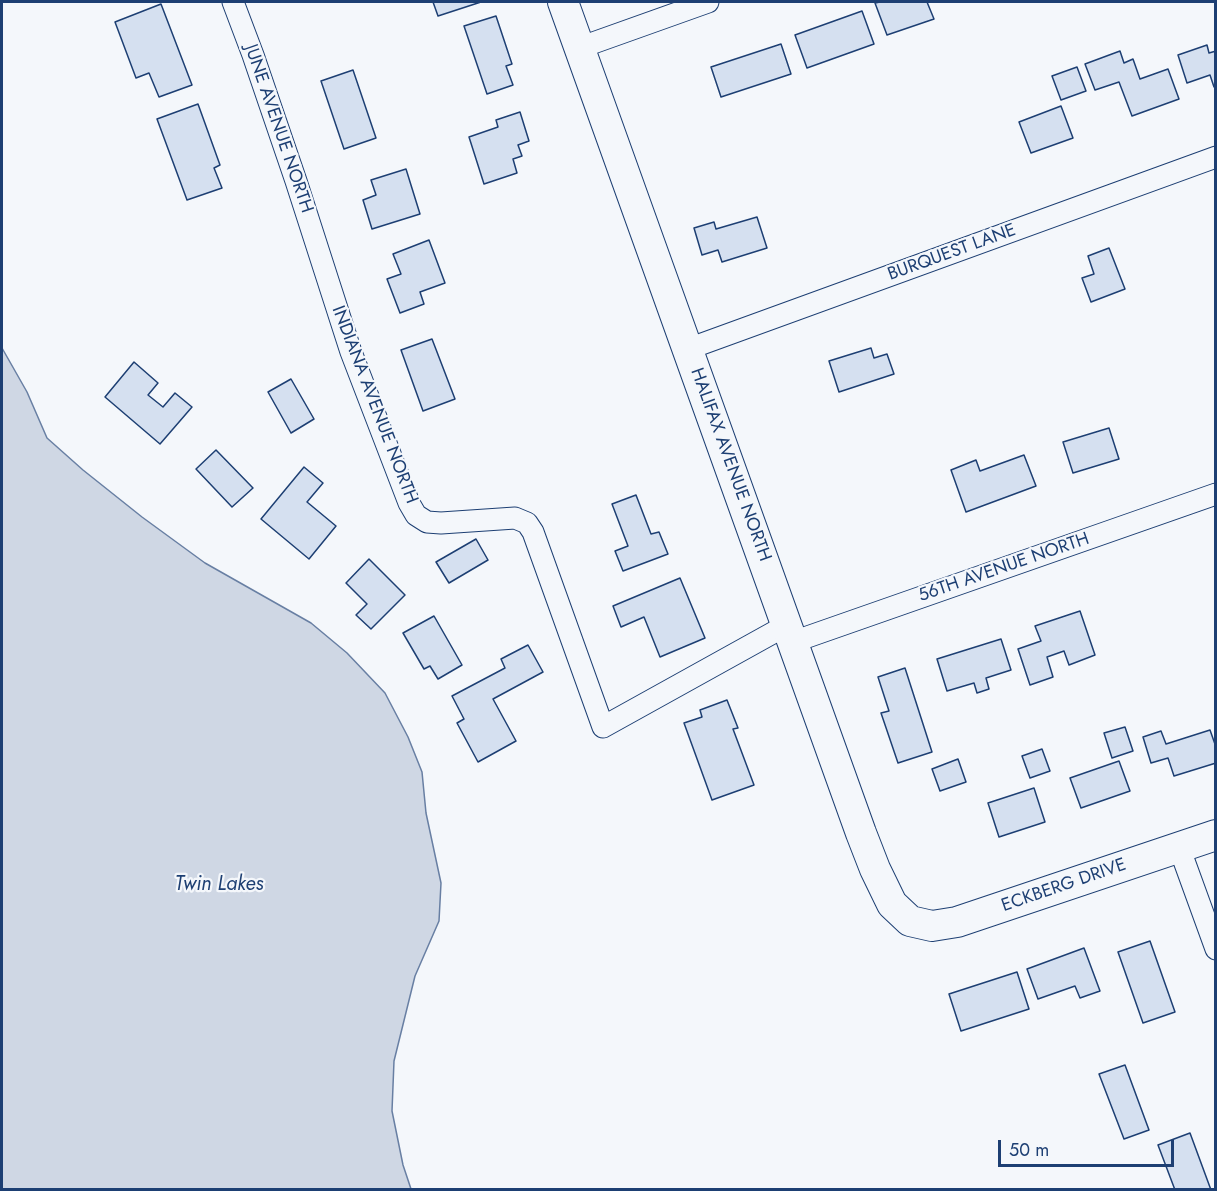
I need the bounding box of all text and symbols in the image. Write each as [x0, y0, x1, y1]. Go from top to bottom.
street label: JUNE AVENUE NORTH [239, 42, 317, 216]
street label: BURQUEST LANE [885, 220, 1019, 286]
street label: INDIANA AVENUE NORTH [326, 303, 422, 507]
street label: HALIFAX AVENUE NORTH [685, 365, 775, 565]
street label: 56TH AVENUE NORTH [916, 529, 1092, 607]
street label: ECKBERG DRIVE [999, 855, 1129, 917]
water label: Twin Lakes [175, 873, 263, 897]
scale bar [1001, 1128, 1176, 1166]
text: 50 m [1009, 1137, 1049, 1163]

